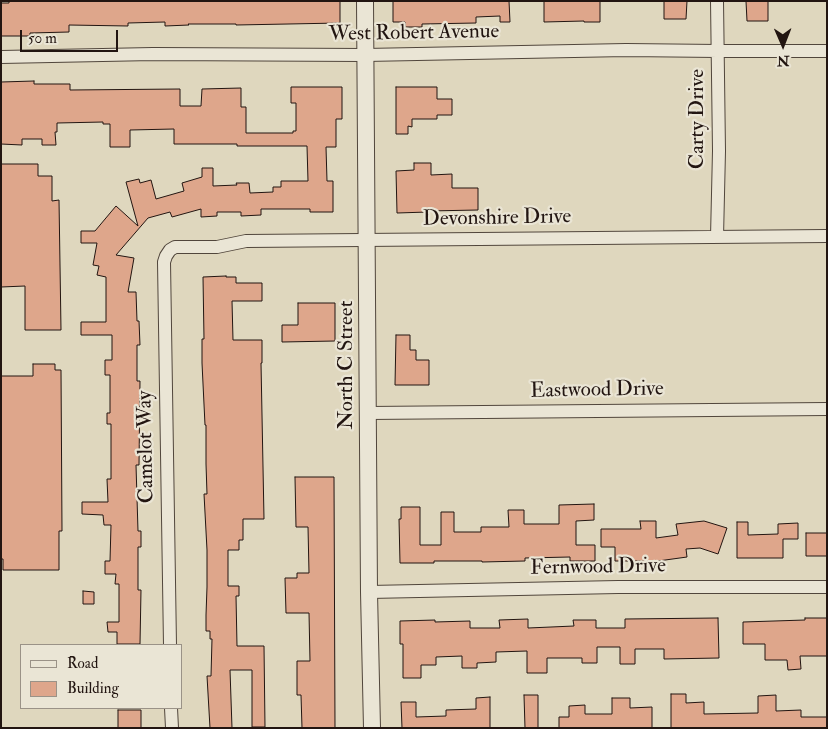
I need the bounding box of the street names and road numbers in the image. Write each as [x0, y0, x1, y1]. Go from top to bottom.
street label: West Robert Avenue [329, 20, 499, 48]
street label: Carty Drive [685, 69, 711, 169]
street label: Devonshire Drive [423, 205, 571, 233]
street label: North C Street [334, 301, 360, 429]
street label: Eastwood Drive [530, 377, 664, 405]
street label: Camelot Way [133, 390, 161, 504]
street label: Fernwood Drive [530, 554, 666, 582]

